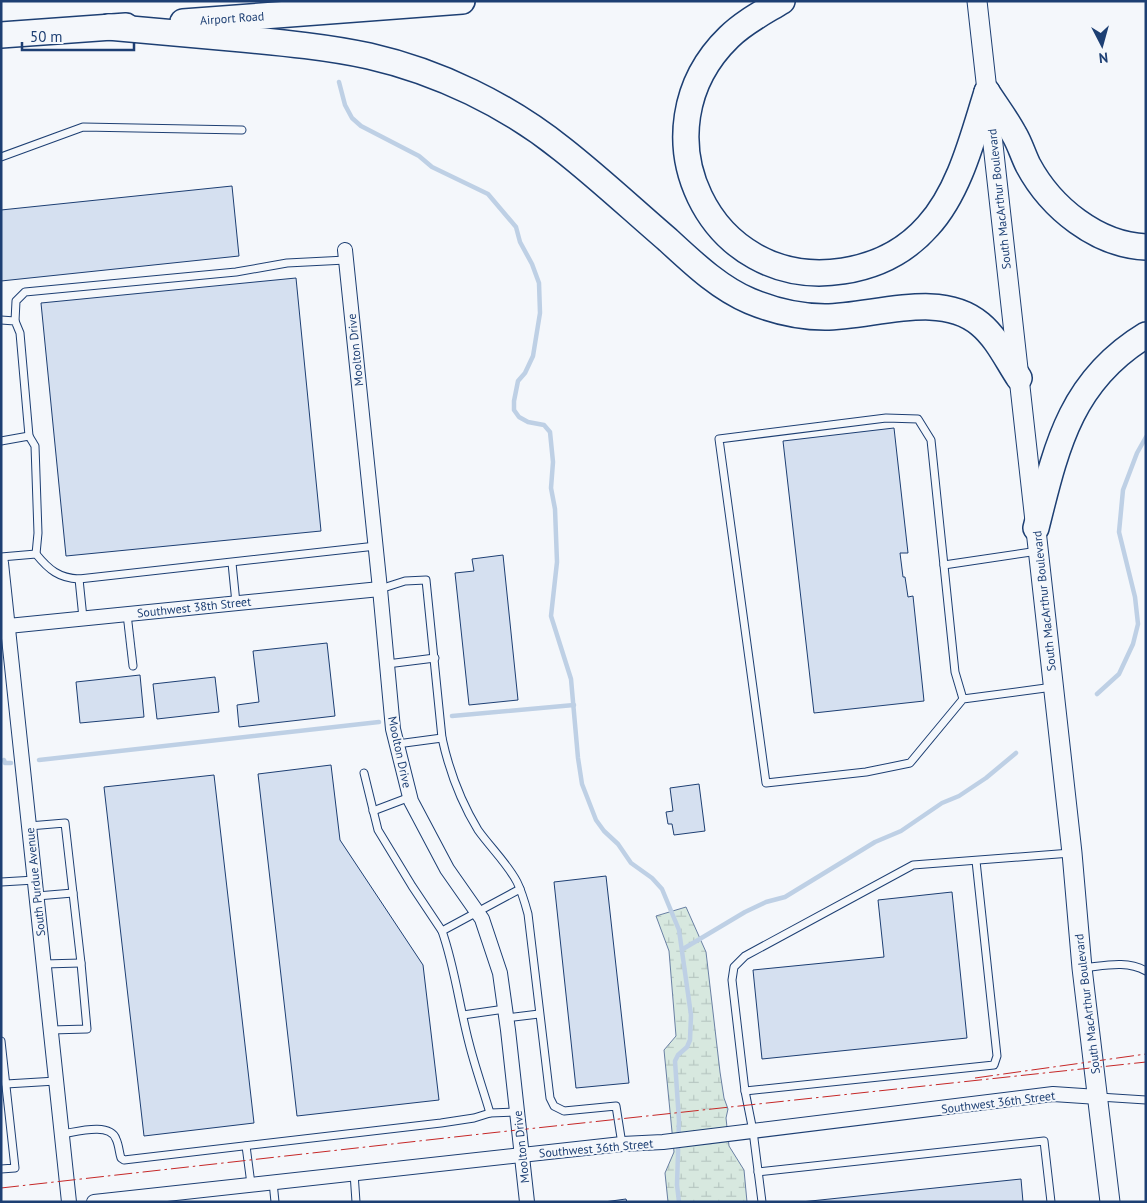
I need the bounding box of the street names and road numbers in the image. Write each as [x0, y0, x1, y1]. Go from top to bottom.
street label: Airport Road [199, 8, 265, 28]
street label: South MacArthur Boulevard [984, 128, 1014, 270]
street label: Moolton Drive [344, 313, 366, 387]
street label: South MacArthur Boulevard [1029, 530, 1059, 672]
street label: Southwest 38th Street [136, 594, 252, 620]
street label: Moolton Drive [385, 715, 415, 789]
street label: South Purdue Avenue [22, 827, 48, 937]
street label: South MacArthur Boulevard [1071, 933, 1103, 1075]
street label: Southwest 36th Street [940, 1088, 1056, 1116]
street label: Moolton Drive [510, 1110, 532, 1184]
street label: Southwest 36th Street [538, 1136, 654, 1160]

